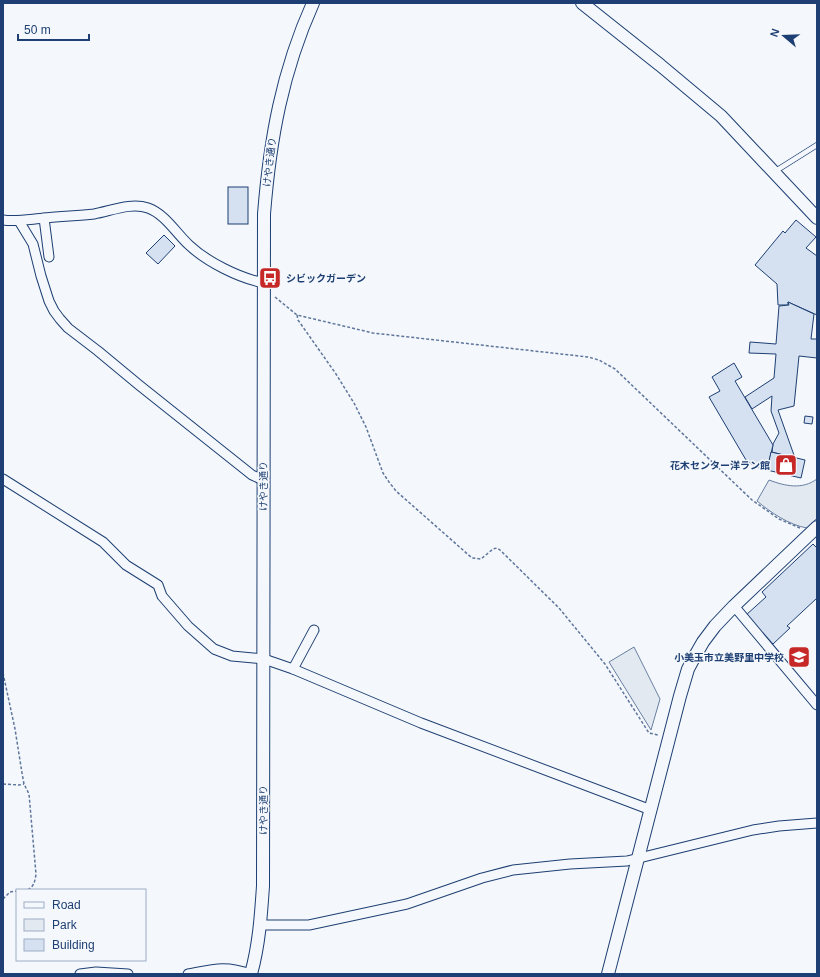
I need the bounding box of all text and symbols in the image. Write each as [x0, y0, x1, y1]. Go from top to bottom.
scale bar [18, 16, 89, 42]
north arrow [764, 16, 804, 56]
text: 50 m [24, 23, 51, 37]
text: N [768, 27, 782, 38]
street label: けやき通り [261, 137, 278, 188]
bus stop icon: シビックガーデン [257, 265, 283, 291]
place label: シビックガーデン [286, 273, 366, 284]
shop icon: 花木センター洋ラン館 [773, 452, 799, 478]
place label: 花木センター洋ラン館 [670, 460, 770, 471]
street label: けやき通り [258, 461, 269, 511]
school or university icon: 小美玉市立美野里中学校 [786, 644, 812, 670]
place label: 小美玉市立美野里中学校 [674, 652, 784, 663]
street label: けやき通り [258, 785, 269, 835]
legend [16, 889, 146, 961]
text: Road [52, 898, 81, 912]
text: Park [52, 918, 78, 932]
text: Building [52, 938, 95, 952]

